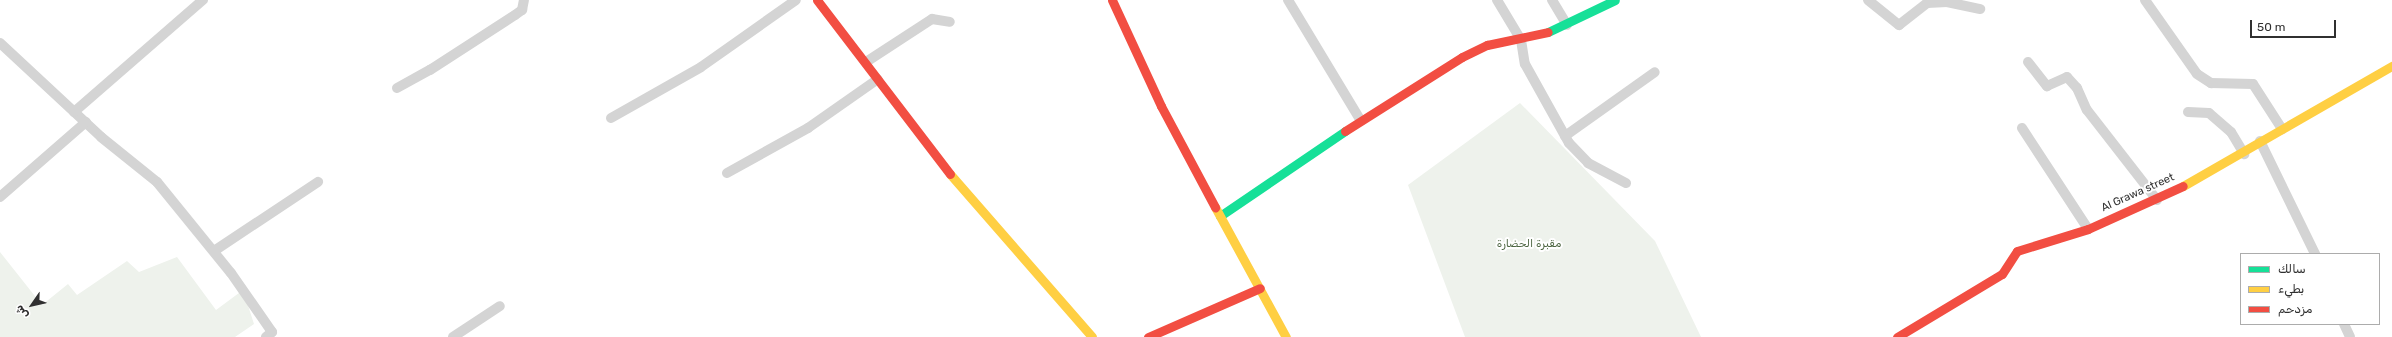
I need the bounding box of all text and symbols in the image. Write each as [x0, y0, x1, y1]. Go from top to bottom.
scale bar [2252, 12, 2338, 38]
text: 50 m [2257, 20, 2285, 34]
street label: Al Grawa street [2100, 171, 2176, 215]
park label: مقبرة الحضارة [1497, 237, 1561, 251]
legend [2240, 253, 2380, 325]
text: سالك [2278, 262, 2306, 276]
text: بطيء [2278, 282, 2304, 296]
north arrow [12, 285, 52, 325]
text: مزدحم [2278, 302, 2312, 316]
text: ش [12, 303, 31, 321]

